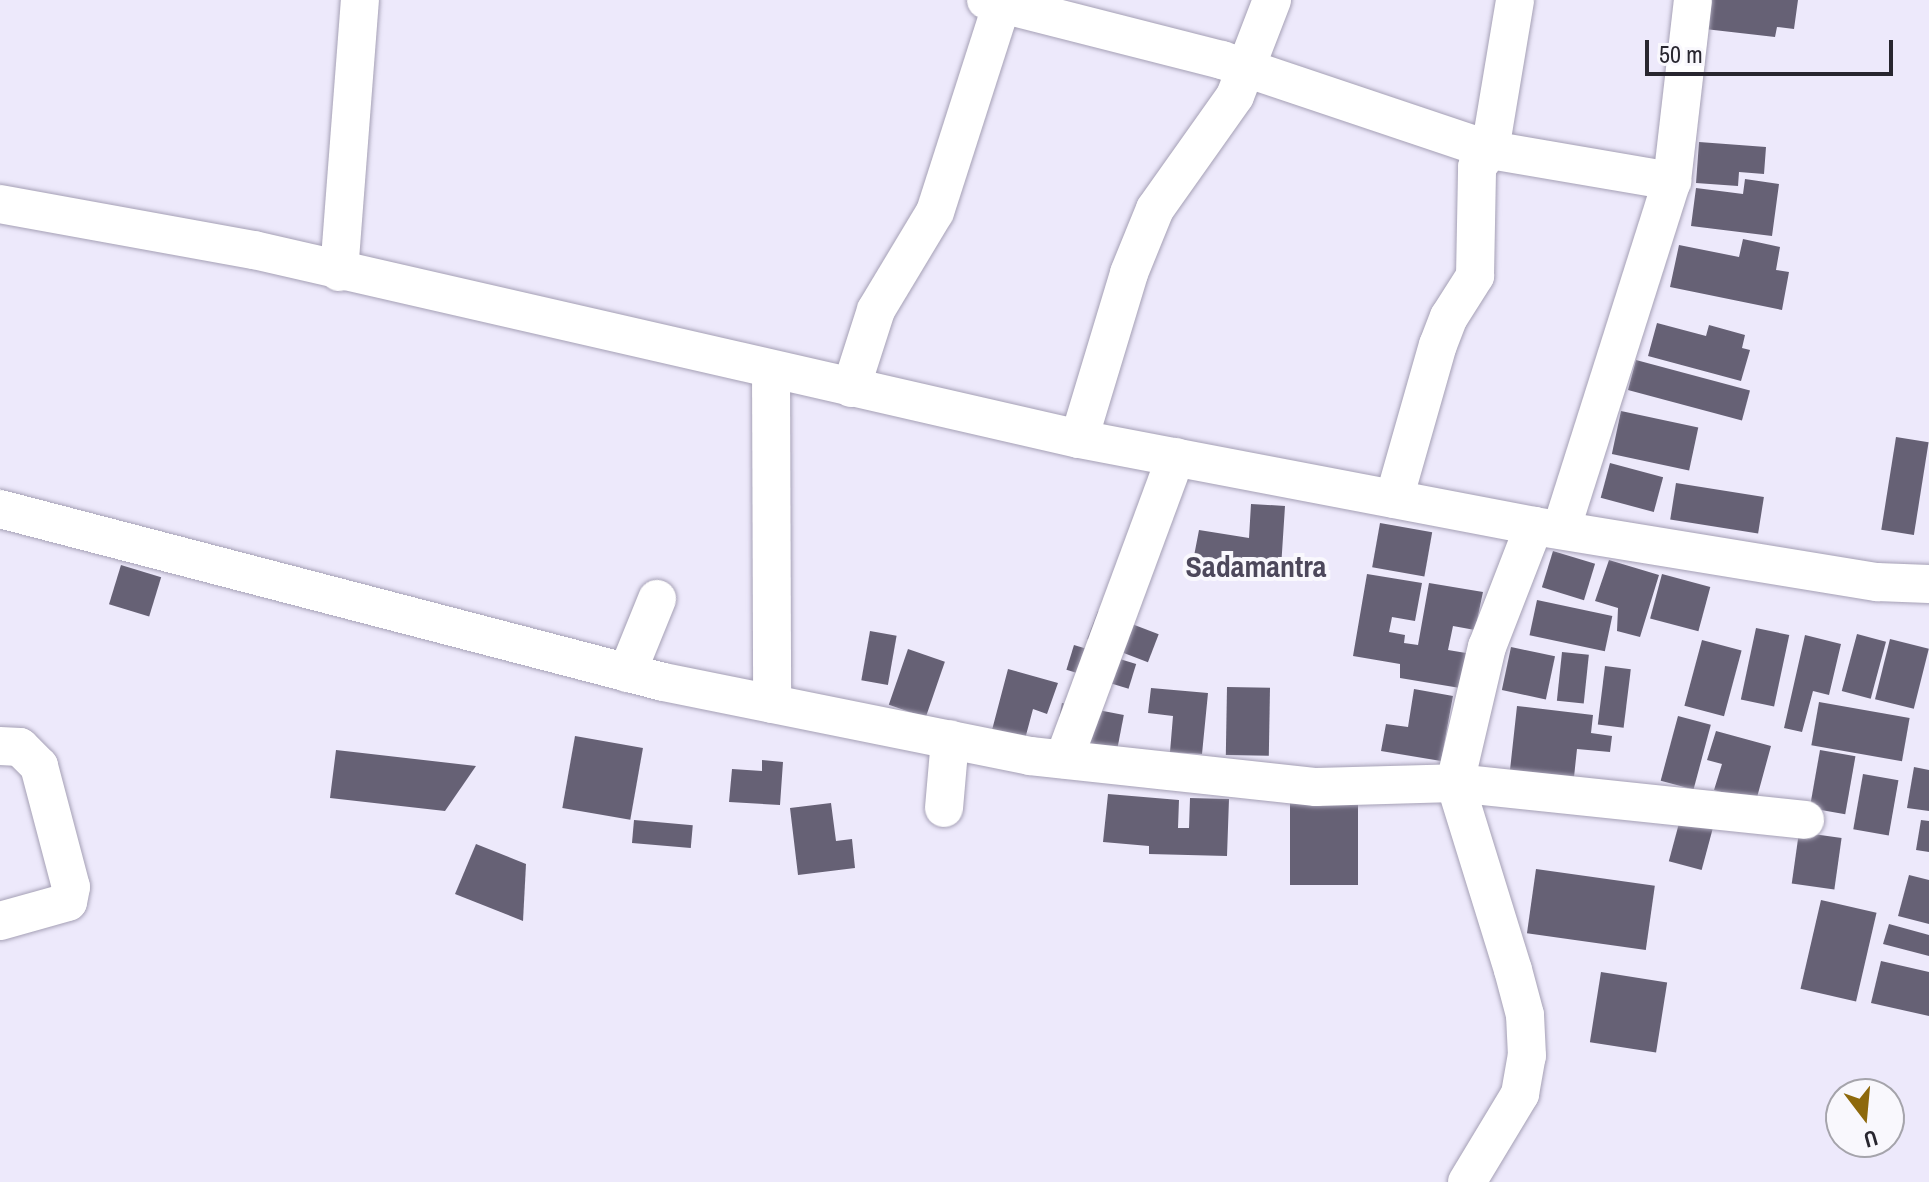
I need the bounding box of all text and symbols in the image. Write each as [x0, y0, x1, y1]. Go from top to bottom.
scale bar [1649, 24, 1897, 74]
text: 50 m [1659, 38, 1703, 70]
district label: Sadamantra [1186, 548, 1326, 584]
north arrow [1825, 1078, 1905, 1158]
text: U [1861, 1123, 1881, 1155]

